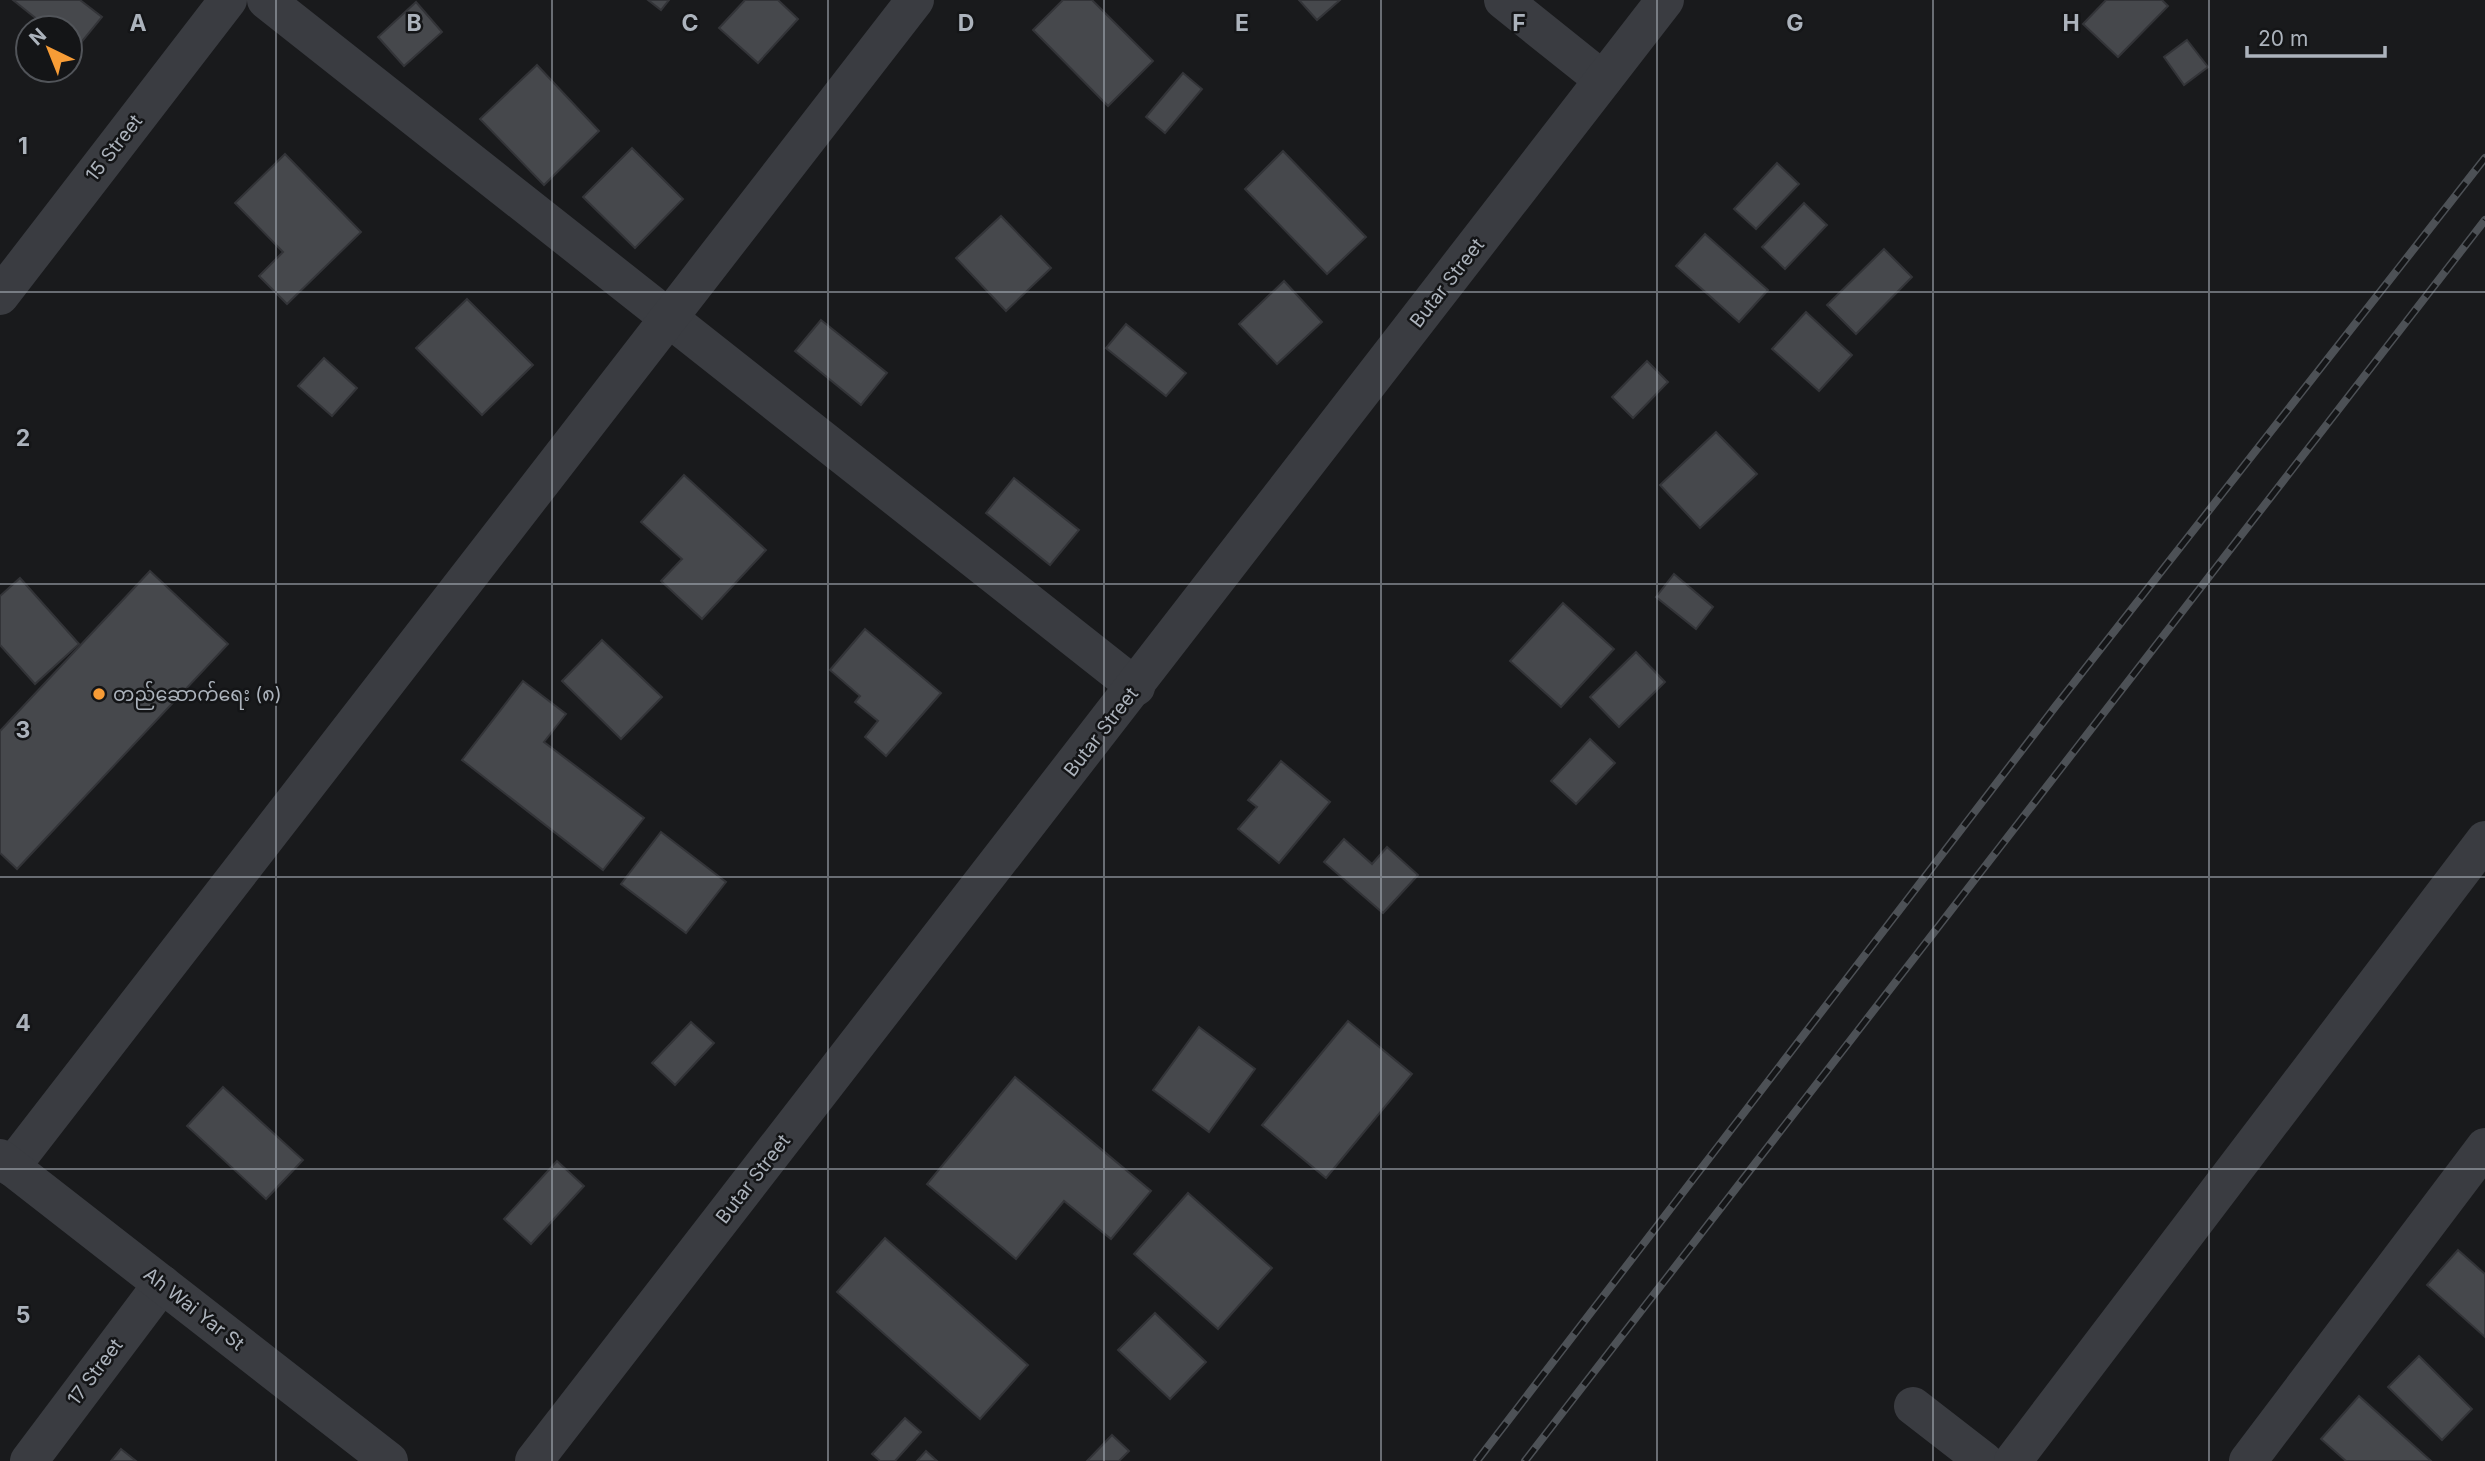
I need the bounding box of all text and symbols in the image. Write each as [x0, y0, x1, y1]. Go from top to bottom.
text: A [129, 9, 147, 37]
text: B [406, 9, 422, 37]
text: C [681, 9, 699, 37]
text: D [958, 9, 974, 37]
text: E [1235, 9, 1249, 37]
text: F [1512, 9, 1526, 37]
text: G [1786, 9, 1804, 37]
text: H [2062, 9, 2080, 37]
north arrow [14, 14, 84, 84]
scale bar [2247, 14, 2385, 58]
text: N [25, 24, 51, 50]
text: 20 m [2258, 26, 2308, 51]
street label: 15 Street [81, 110, 147, 186]
text: 1 [18, 132, 28, 160]
street label: Butar Street [1405, 234, 1489, 332]
text: 2 [16, 424, 30, 452]
place label: တည်ဆောက်ရေး (၈) [113, 680, 282, 710]
street label: Butar Street [1059, 683, 1143, 781]
marker: တည်ဆောက်ရေး (၈) [91, 686, 107, 702]
text: 3 [16, 716, 30, 744]
text: 4 [15, 1009, 31, 1037]
street label: Butar Street [711, 1130, 795, 1228]
street label: Ah Wai Yar St [139, 1263, 249, 1355]
text: 5 [16, 1301, 30, 1329]
street label: 17 Street [63, 1334, 127, 1410]

